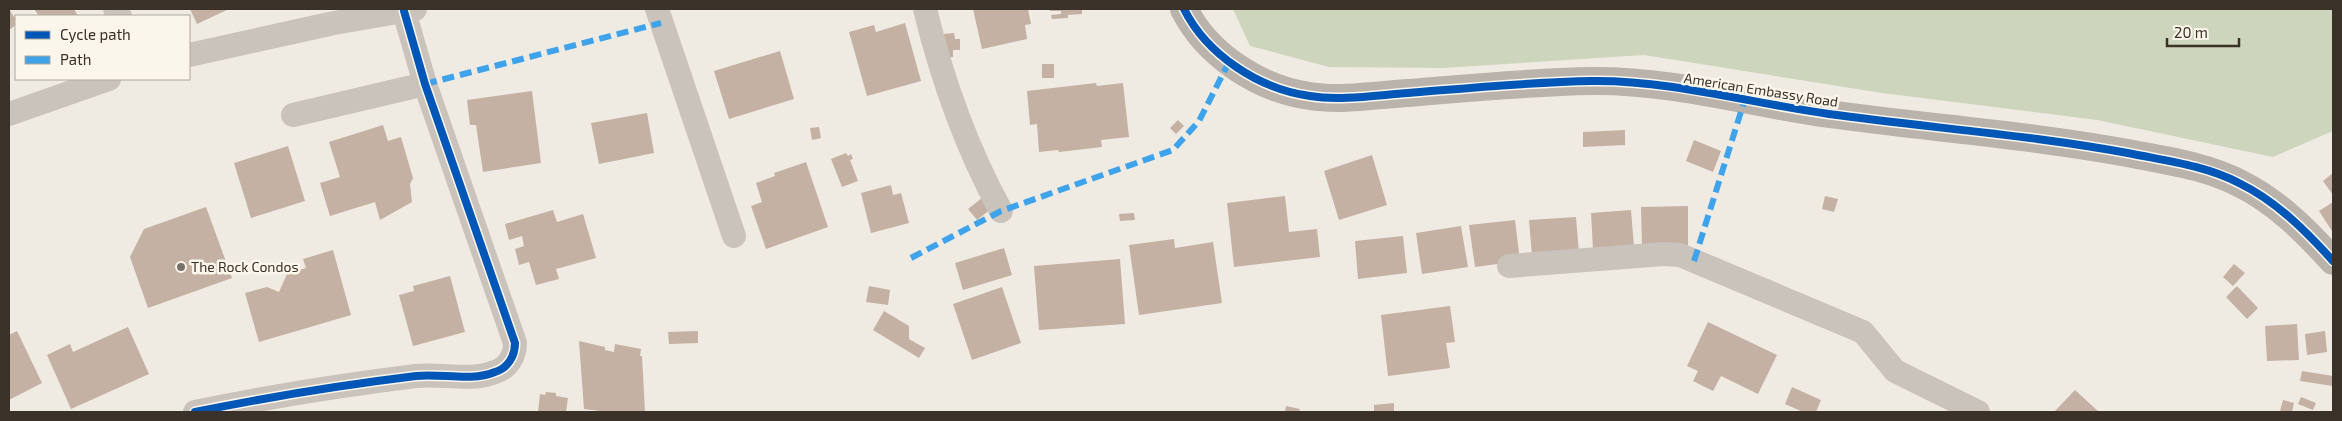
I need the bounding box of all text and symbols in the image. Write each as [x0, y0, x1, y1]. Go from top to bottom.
legend [15, 15, 190, 80]
scale bar [2167, 15, 2240, 47]
text: 20 m [2174, 23, 2208, 41]
text: Cycle path [60, 25, 131, 43]
text: Path [60, 50, 91, 68]
street label: American Embassy Road [1683, 69, 1839, 110]
place label: The Rock Condos [191, 258, 299, 275]
marker: The Rock Condos [175, 261, 187, 273]

